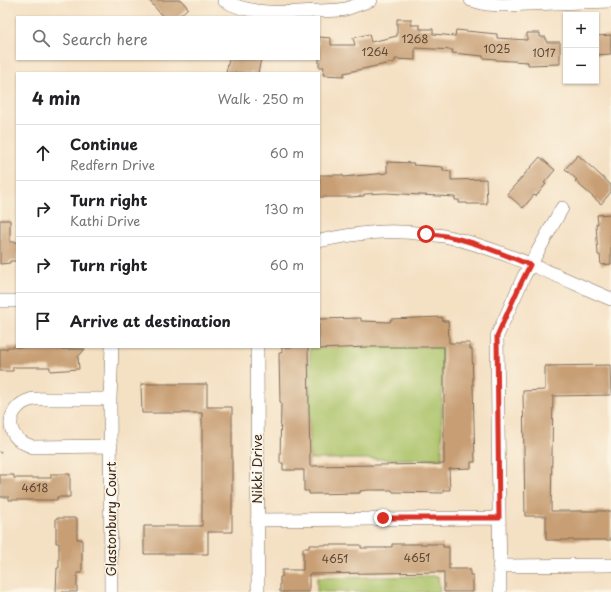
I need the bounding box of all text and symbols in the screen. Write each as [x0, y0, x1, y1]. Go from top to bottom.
map controls [563, 12, 599, 84]
button: + [563, 12, 599, 48]
search box [16, 16, 320, 60]
icon: search [30, 27, 52, 49]
text: Search here [62, 27, 148, 50]
house number: 1268 [402, 30, 428, 47]
house number: 1025 [484, 40, 510, 57]
house number: 1264 [361, 43, 389, 60]
house number: 1017 [532, 44, 556, 61]
button: − [563, 48, 599, 84]
text: 4 min [32, 85, 80, 111]
text: Walk · 250 m [218, 89, 304, 108]
text: Continue [70, 132, 138, 155]
icon: ahead [32, 142, 54, 164]
text: 60 m [270, 143, 304, 162]
text: Redfern Drive [70, 155, 155, 174]
text: Turn right [70, 188, 147, 211]
icon: right [32, 198, 54, 220]
text: 130 m [265, 199, 304, 218]
text: Kathi Drive [70, 211, 140, 230]
route start [417, 225, 435, 243]
text: Turn right [70, 253, 147, 276]
icon: right [32, 254, 54, 276]
text: 60 m [270, 255, 304, 274]
text: Arrive at destination [70, 309, 231, 332]
icon: arrive [32, 310, 54, 332]
street label: Nikki Drive [247, 434, 266, 504]
street label: Glastonbury Court [101, 461, 120, 577]
house number: 4618 [22, 479, 48, 496]
route end [374, 509, 392, 527]
house number: 4651 [404, 549, 430, 566]
house number: 4651 [322, 550, 348, 567]

